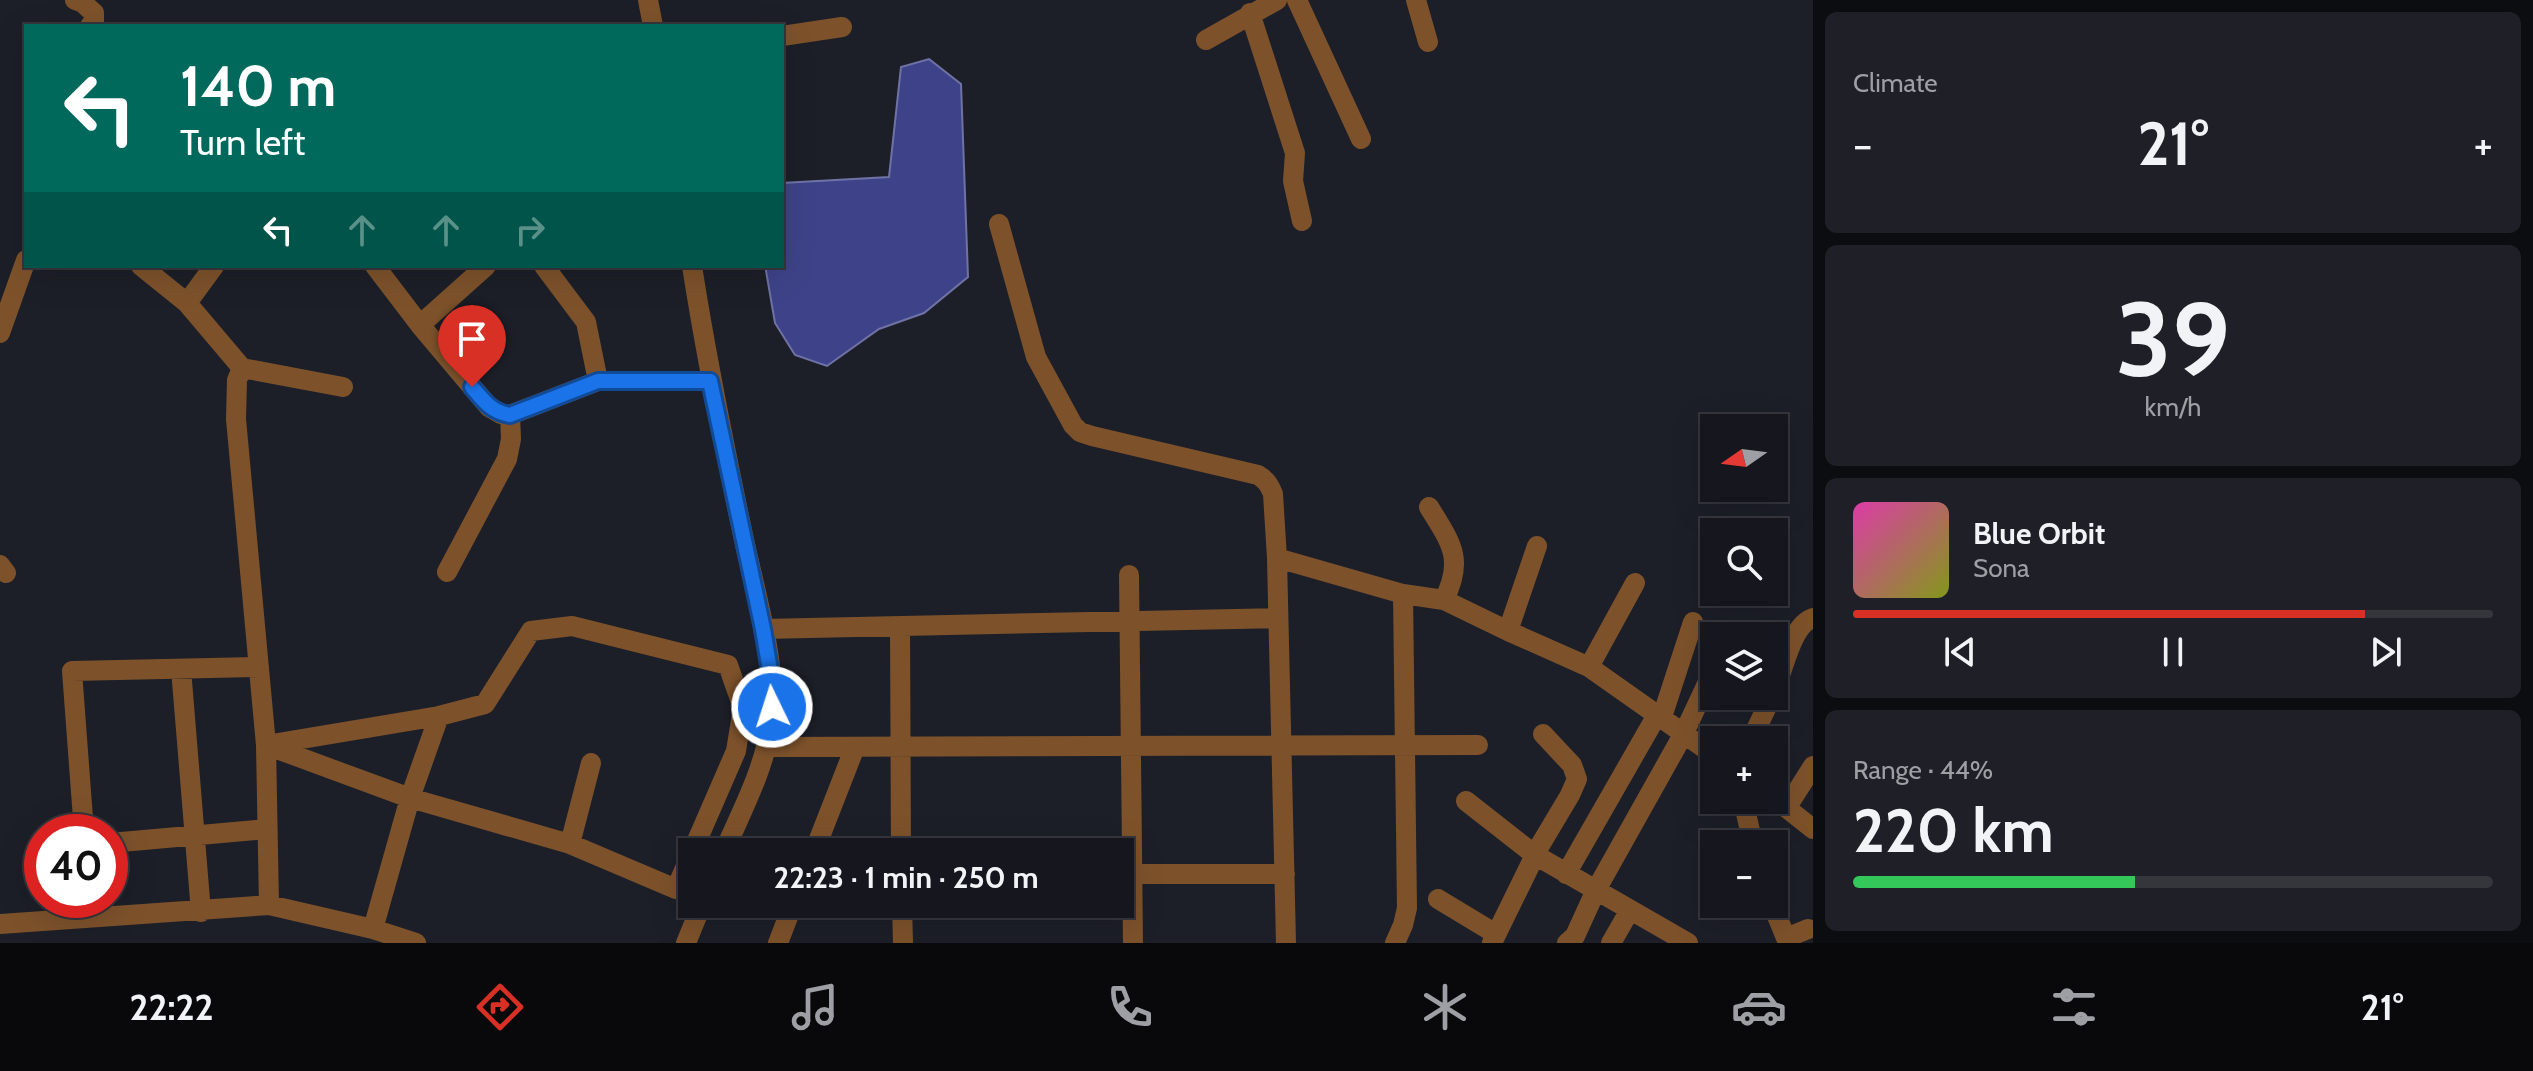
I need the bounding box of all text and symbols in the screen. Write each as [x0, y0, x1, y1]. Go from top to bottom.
text: 140 m [180, 52, 336, 120]
icon: left [48, 56, 152, 160]
text: Climate [1853, 67, 1938, 99]
text: 21° [2137, 107, 2209, 180]
text: − [1853, 118, 1872, 171]
text: + [2474, 118, 2493, 171]
text: Turn left [180, 120, 305, 164]
icon: left [256, 208, 300, 252]
icon: ahead [340, 208, 384, 252]
icon: ahead [424, 208, 468, 252]
icon: right [508, 208, 552, 252]
text: 39 [2116, 276, 2230, 402]
pin [438, 305, 506, 387]
icon: arrive [450, 317, 494, 361]
text: km/h [2145, 391, 2201, 423]
north arrow [1700, 414, 1788, 502]
map controls [1700, 414, 1788, 918]
text: Blue Orbit [1973, 515, 2105, 552]
button: search [1700, 518, 1788, 606]
text: Sona [1973, 552, 2030, 584]
button: layers [1700, 622, 1788, 710]
icon: previous [1938, 630, 1982, 674]
icon: pause [2151, 630, 2195, 674]
icon: next [2364, 630, 2408, 674]
position arrow [730, 665, 814, 749]
button: + [1700, 726, 1788, 814]
text: Range · 44% [1853, 754, 1993, 786]
text: 220 km [1853, 794, 2054, 867]
speed limit sign: 40 [24, 814, 128, 918]
button: − [1700, 830, 1788, 918]
text: 22:23 · 1 min · 250 m [774, 859, 1039, 896]
icon: directions [472, 979, 528, 1035]
icon: music [787, 979, 843, 1035]
icon: phone [1102, 979, 1158, 1035]
icon: climate [1417, 979, 1473, 1035]
icon: car [1731, 979, 1787, 1035]
icon: filters [2046, 979, 2102, 1035]
text: 22:22 [129, 985, 214, 1029]
text: 21° [2361, 985, 2404, 1029]

